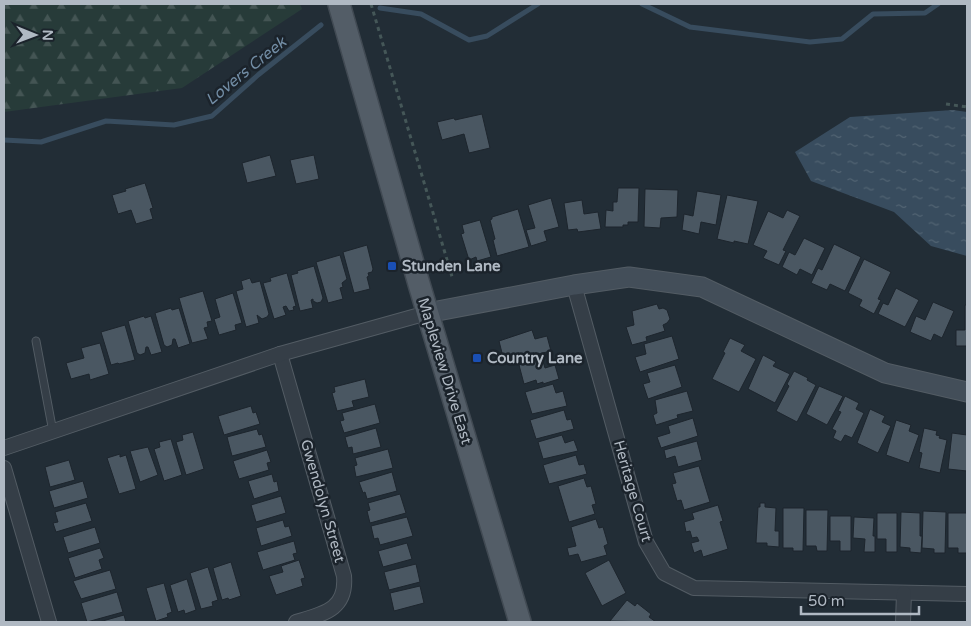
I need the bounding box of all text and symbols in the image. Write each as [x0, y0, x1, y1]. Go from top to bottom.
north arrow [10, 10, 60, 60]
text: N [39, 29, 56, 41]
water label: Lovers Creek [202, 32, 291, 110]
place label: Stunden Lane [402, 257, 501, 275]
marker: Stunden Lane [386, 260, 398, 272]
street label: Mapleview Drive East [414, 296, 476, 447]
place label: Country Lane [487, 349, 583, 368]
marker: Country Lane [471, 352, 483, 364]
street label: Gwendolyn Street [297, 437, 349, 565]
street label: Heritage Court [610, 438, 656, 544]
scale bar [801, 584, 918, 616]
text: 50 m [808, 592, 845, 610]

